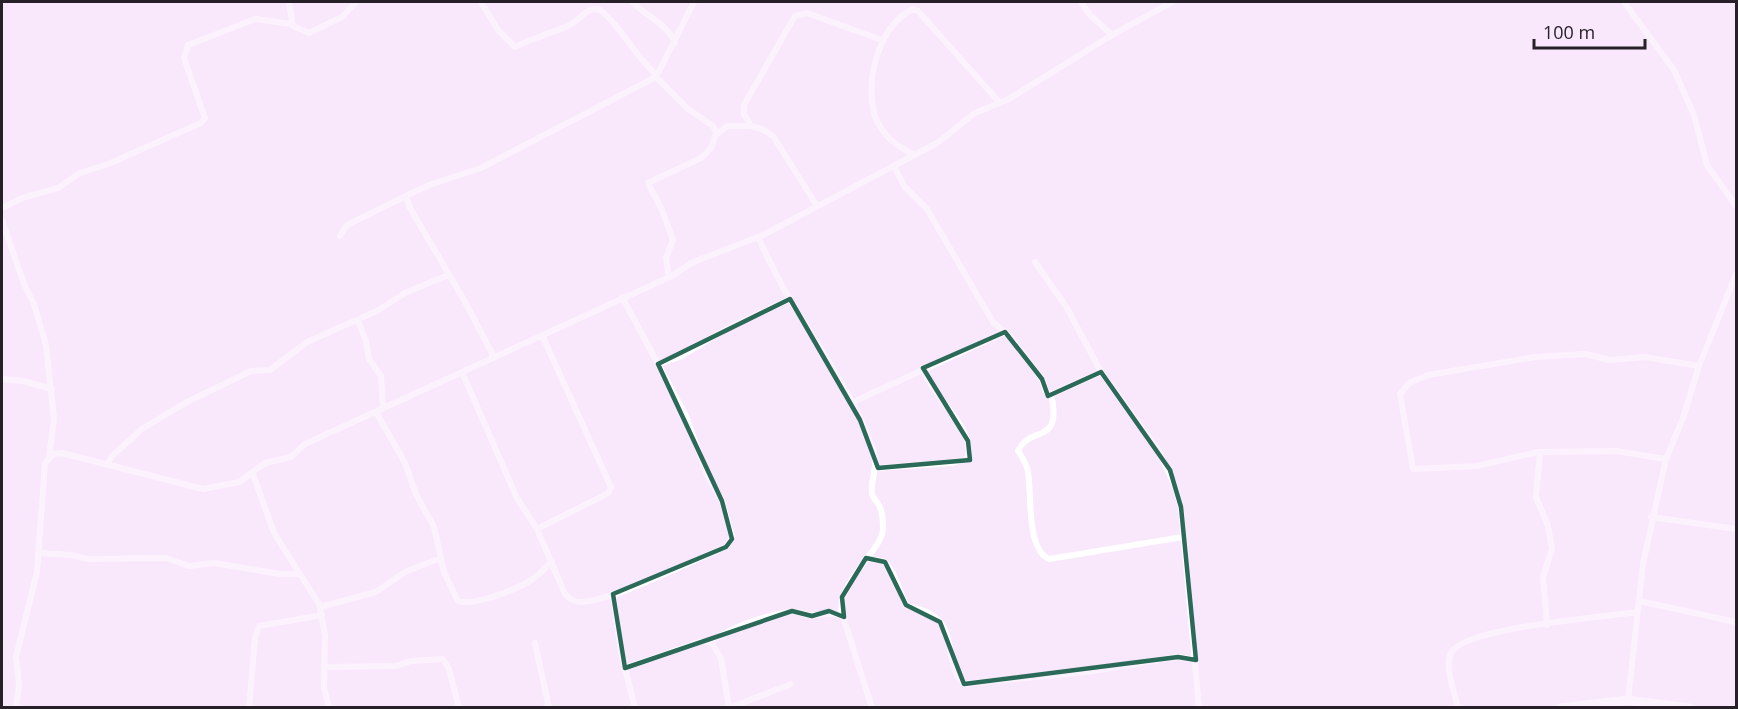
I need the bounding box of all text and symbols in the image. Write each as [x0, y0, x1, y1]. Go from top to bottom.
scale bar [1534, 12, 1645, 50]
text: 100 m [1543, 20, 1595, 44]

